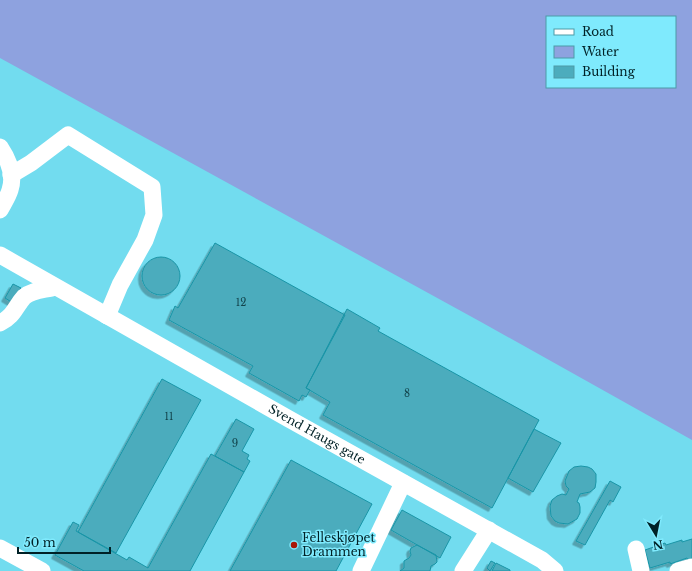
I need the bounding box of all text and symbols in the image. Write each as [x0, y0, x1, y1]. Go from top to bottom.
legend [546, 16, 676, 88]
text: Road [582, 24, 614, 39]
text: Water [581, 44, 619, 59]
text: Building [582, 64, 636, 79]
house number: 12 [236, 296, 246, 309]
house number: 8 [404, 387, 410, 400]
street label: Svend Haugs gate [266, 401, 368, 467]
house number: 11 [165, 410, 173, 423]
house number: 9 [232, 437, 238, 450]
north arrow [636, 515, 676, 555]
scale bar [18, 529, 110, 555]
place label: Felleskjøpet Drammen [302, 530, 375, 559]
text: 50 m [24, 535, 56, 550]
text: N [651, 537, 664, 553]
marker: Felleskjøpet Drammen [289, 540, 299, 550]

